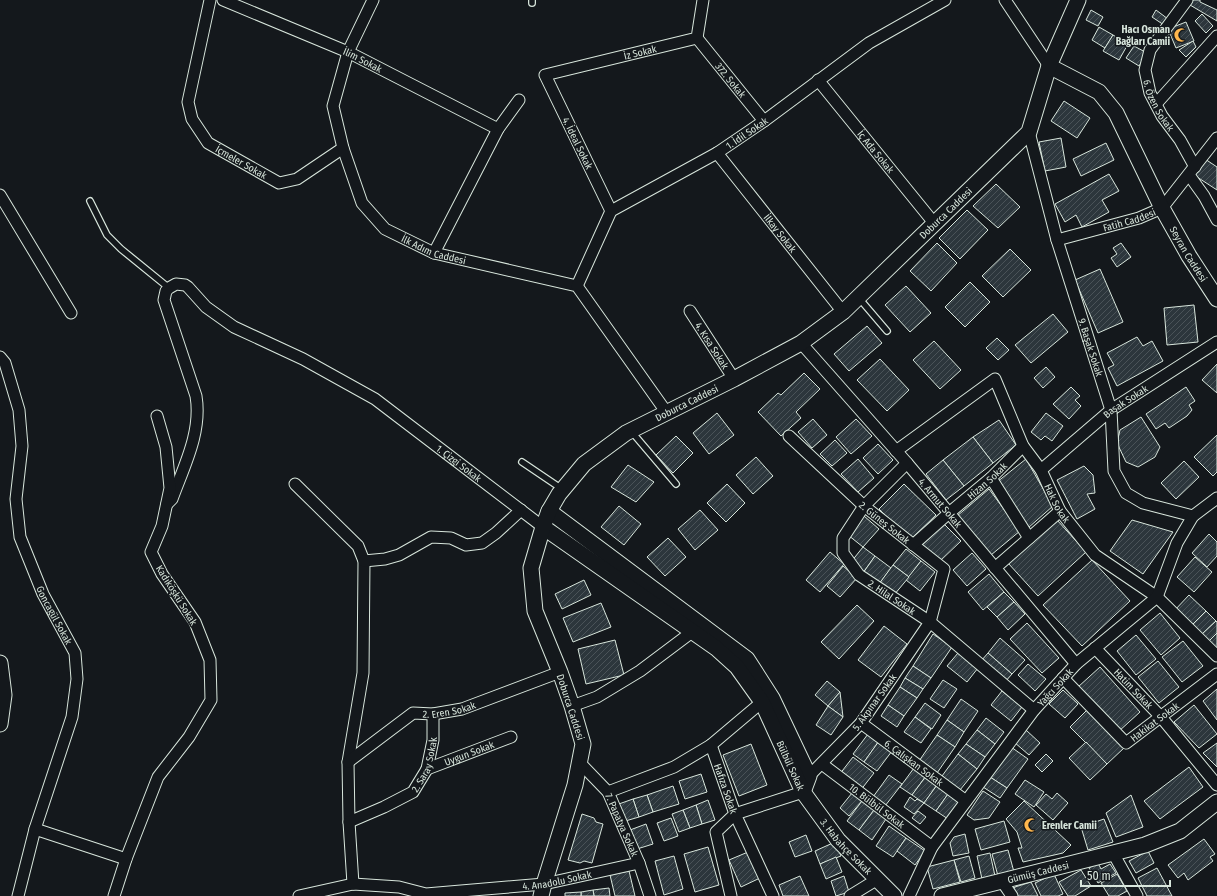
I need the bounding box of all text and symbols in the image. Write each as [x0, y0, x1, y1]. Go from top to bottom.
place label: Hacı Osman Bağları Camii [1116, 24, 1170, 48]
mosque icon: Hacı Osman Bağları Camii [1173, 27, 1189, 43]
street label: İz Sokak [622, 43, 658, 63]
street label: İlim Sokak [341, 44, 384, 76]
street label: 372. Sokak [712, 61, 748, 101]
street label: 6. Özen Sokak [1140, 79, 1176, 134]
street label: 4. İdeal Sokak [559, 115, 597, 172]
street label: 1. İdil Sokak [724, 115, 771, 152]
street label: İç Ada Sokak [854, 127, 896, 176]
street label: İçmeler Sokak [213, 142, 269, 182]
street label: Doburca Caddesi [917, 185, 975, 242]
street label: Fatih Caddesi [1102, 206, 1158, 234]
street label: İlkay Sokak [761, 211, 799, 255]
street label: Seyran Caddesi [1167, 225, 1209, 284]
street label: İlk Adım Caddesi [399, 231, 467, 267]
street label: 9. Başak Sokak [1075, 317, 1105, 378]
street label: 4. Kısa Sokak [692, 320, 731, 372]
street label: Doburca Caddesi [654, 383, 720, 424]
street label: Başak Sokak [1101, 383, 1151, 421]
street label: 1. Çizgi Sokak [433, 443, 484, 485]
street label: Hizan Sokak [965, 460, 1010, 502]
street label: 4. Armut Sokak [915, 476, 964, 531]
street label: Hak Sokak [1041, 482, 1072, 526]
street label: 2. Güneş Sokak [856, 500, 912, 547]
street label: Kadıköşkü Sokak [153, 563, 200, 628]
street label: 2. Hilal Sokak [866, 578, 918, 618]
street label: Goncagül Sokak [33, 585, 74, 647]
street label: Yağcı Sokak [1035, 666, 1076, 709]
street label: Hatim Sokak [1111, 667, 1155, 712]
street label: 5. Akpınar Sokak [850, 672, 900, 733]
street label: Doburca Caddesi [554, 673, 586, 742]
street label: 2. Eren Sokak [422, 699, 478, 721]
street label: Hakikat Sokak [1128, 700, 1182, 745]
street label: 2. Saray Sokak [409, 737, 440, 795]
street label: 6. Çalışkan Sokak [882, 737, 945, 789]
street label: Uygun Sokak [443, 739, 496, 769]
street label: Bülbül Sokak [773, 739, 807, 793]
street label: Hafıza Sokak [711, 762, 739, 816]
street label: 10. Bülbül Sokak [846, 781, 907, 831]
street label: 7. Papatya Sokak [602, 792, 640, 859]
street label: 3. Habahçe Sokak [817, 817, 874, 878]
mosque icon: Erenler Camii [1023, 817, 1039, 833]
place label: Erenler Camii [1042, 820, 1097, 832]
street label: Gümüş Caddesi [1006, 859, 1070, 886]
scale bar [1081, 862, 1170, 888]
street label: 4. Anadolu Sokak [522, 869, 593, 893]
text: 50 m [1087, 869, 1111, 883]

